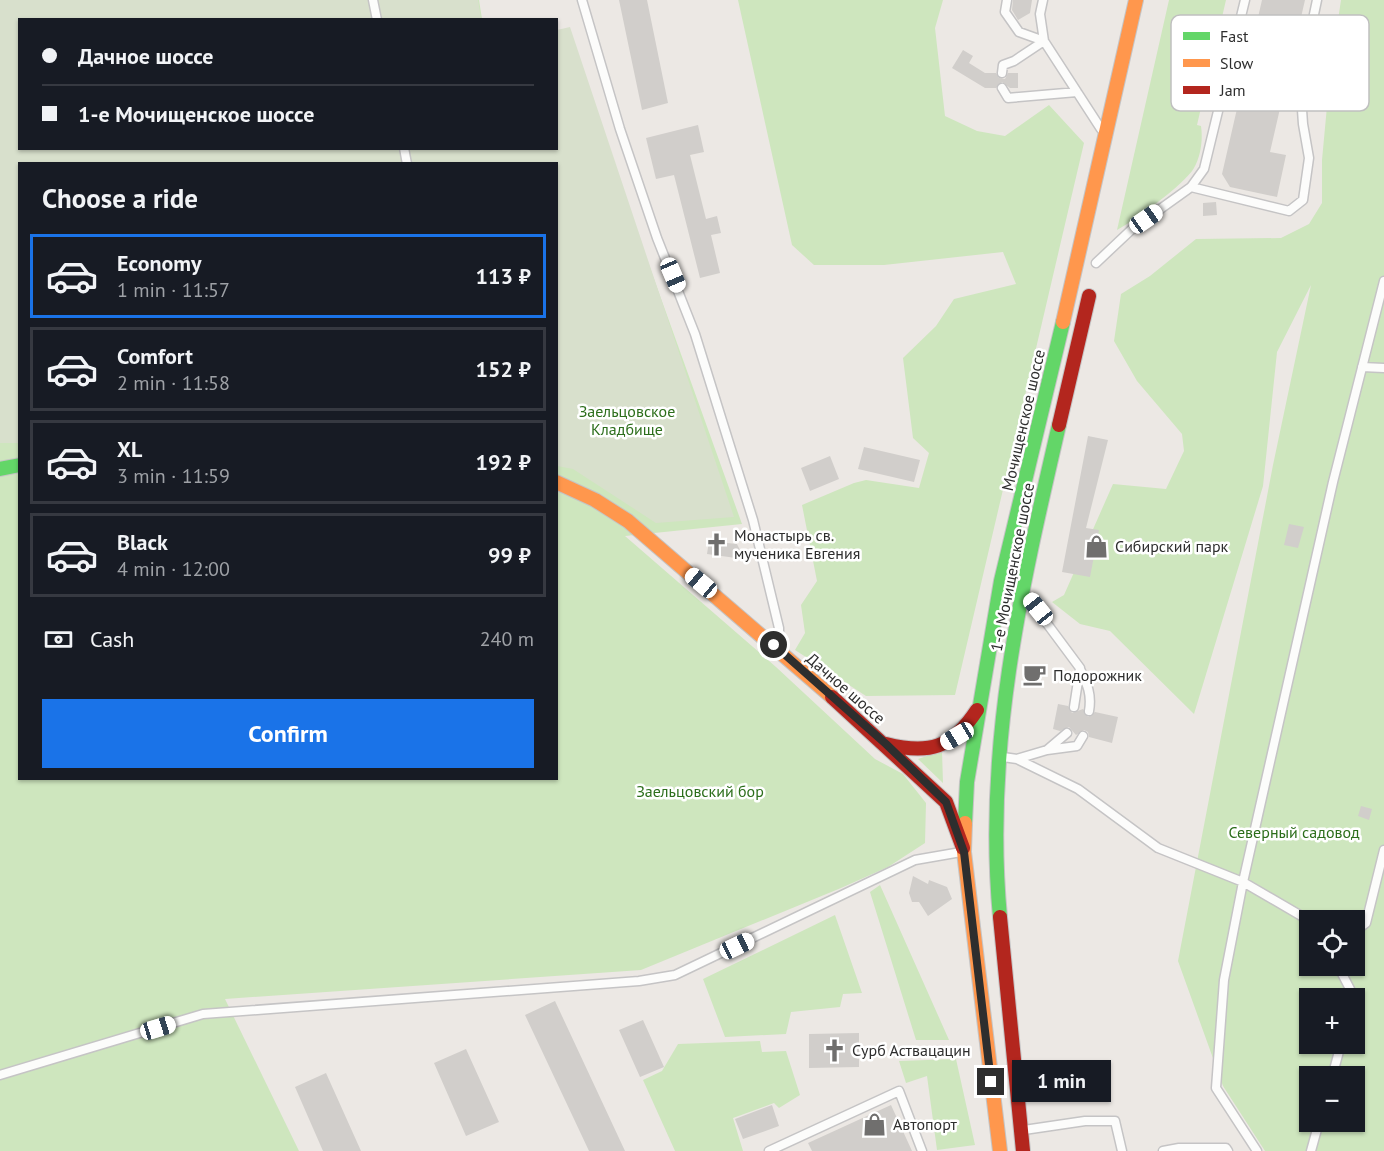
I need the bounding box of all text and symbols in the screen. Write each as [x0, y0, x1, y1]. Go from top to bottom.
legend [1171, 15, 1369, 111]
text: Fast [1220, 26, 1249, 46]
text: Дачное шоссе [78, 42, 213, 70]
text: Slow [1220, 53, 1254, 73]
text: Jam [1219, 80, 1246, 100]
text: 1-е Мочищенское шоссе [78, 100, 314, 128]
text: Choose a ride [42, 181, 198, 215]
car [1126, 201, 1166, 237]
icon: car [45, 249, 99, 303]
text: Economy [117, 249, 201, 277]
car [658, 255, 688, 295]
text: 113 ₽ [476, 262, 531, 290]
text: 1 min · 11:57 [117, 277, 230, 303]
icon: car [45, 342, 99, 396]
text: Comfort [117, 342, 193, 370]
street label: Мочищенское шоссе [997, 347, 1049, 493]
text: 152 ₽ [476, 355, 531, 383]
text: 2 min · 11:58 [117, 370, 230, 396]
park label: Заельцовское Кладбище [579, 401, 675, 439]
icon: car [45, 435, 99, 489]
text: XL [117, 435, 142, 463]
text: 192 ₽ [476, 448, 531, 476]
text: 3 min · 11:59 [117, 463, 230, 489]
street label: 1-е Мочищенское шоссе [986, 481, 1038, 653]
place label: Монастырь св. мученика Евгения [734, 525, 860, 563]
icon: car [45, 528, 99, 582]
text: Black [117, 528, 168, 556]
church icon: Монастырь св. мученика Евгения [703, 531, 729, 557]
shop icon: Сибирский парк [1084, 533, 1110, 559]
place label: Сибирский парк [1115, 536, 1229, 556]
text: 99 ₽ [488, 541, 531, 569]
text: 4 min · 12:00 [117, 556, 230, 582]
car [681, 565, 721, 601]
car [1020, 589, 1056, 629]
icon: cash [42, 623, 75, 656]
text: Cash [90, 625, 134, 653]
text: 240 m [480, 626, 534, 652]
route start [760, 631, 787, 658]
street label: Дачное шоссе [802, 648, 890, 728]
cafe icon: Подорожник [1022, 662, 1048, 688]
place label: Подорожник [1053, 665, 1142, 685]
button: Confirm [42, 699, 534, 768]
car [937, 719, 977, 753]
park label: Заельцовский бор [636, 781, 764, 801]
park label: Северный садовод [1228, 822, 1360, 842]
map controls [1299, 910, 1365, 1132]
button: locate [1299, 910, 1365, 976]
car [717, 930, 757, 962]
button: + [1299, 988, 1365, 1054]
car [138, 1014, 178, 1042]
church icon: Сурб Аствацацин [821, 1037, 847, 1063]
place label: Сурб Аствацацин [852, 1040, 971, 1060]
callout: 1 min [1012, 1061, 1111, 1103]
button: − [1299, 1066, 1365, 1132]
route end [977, 1068, 1004, 1095]
text: 1 min [1037, 1068, 1086, 1094]
shop icon: Автопорт [862, 1111, 888, 1137]
place label: Автопорт [893, 1114, 958, 1134]

